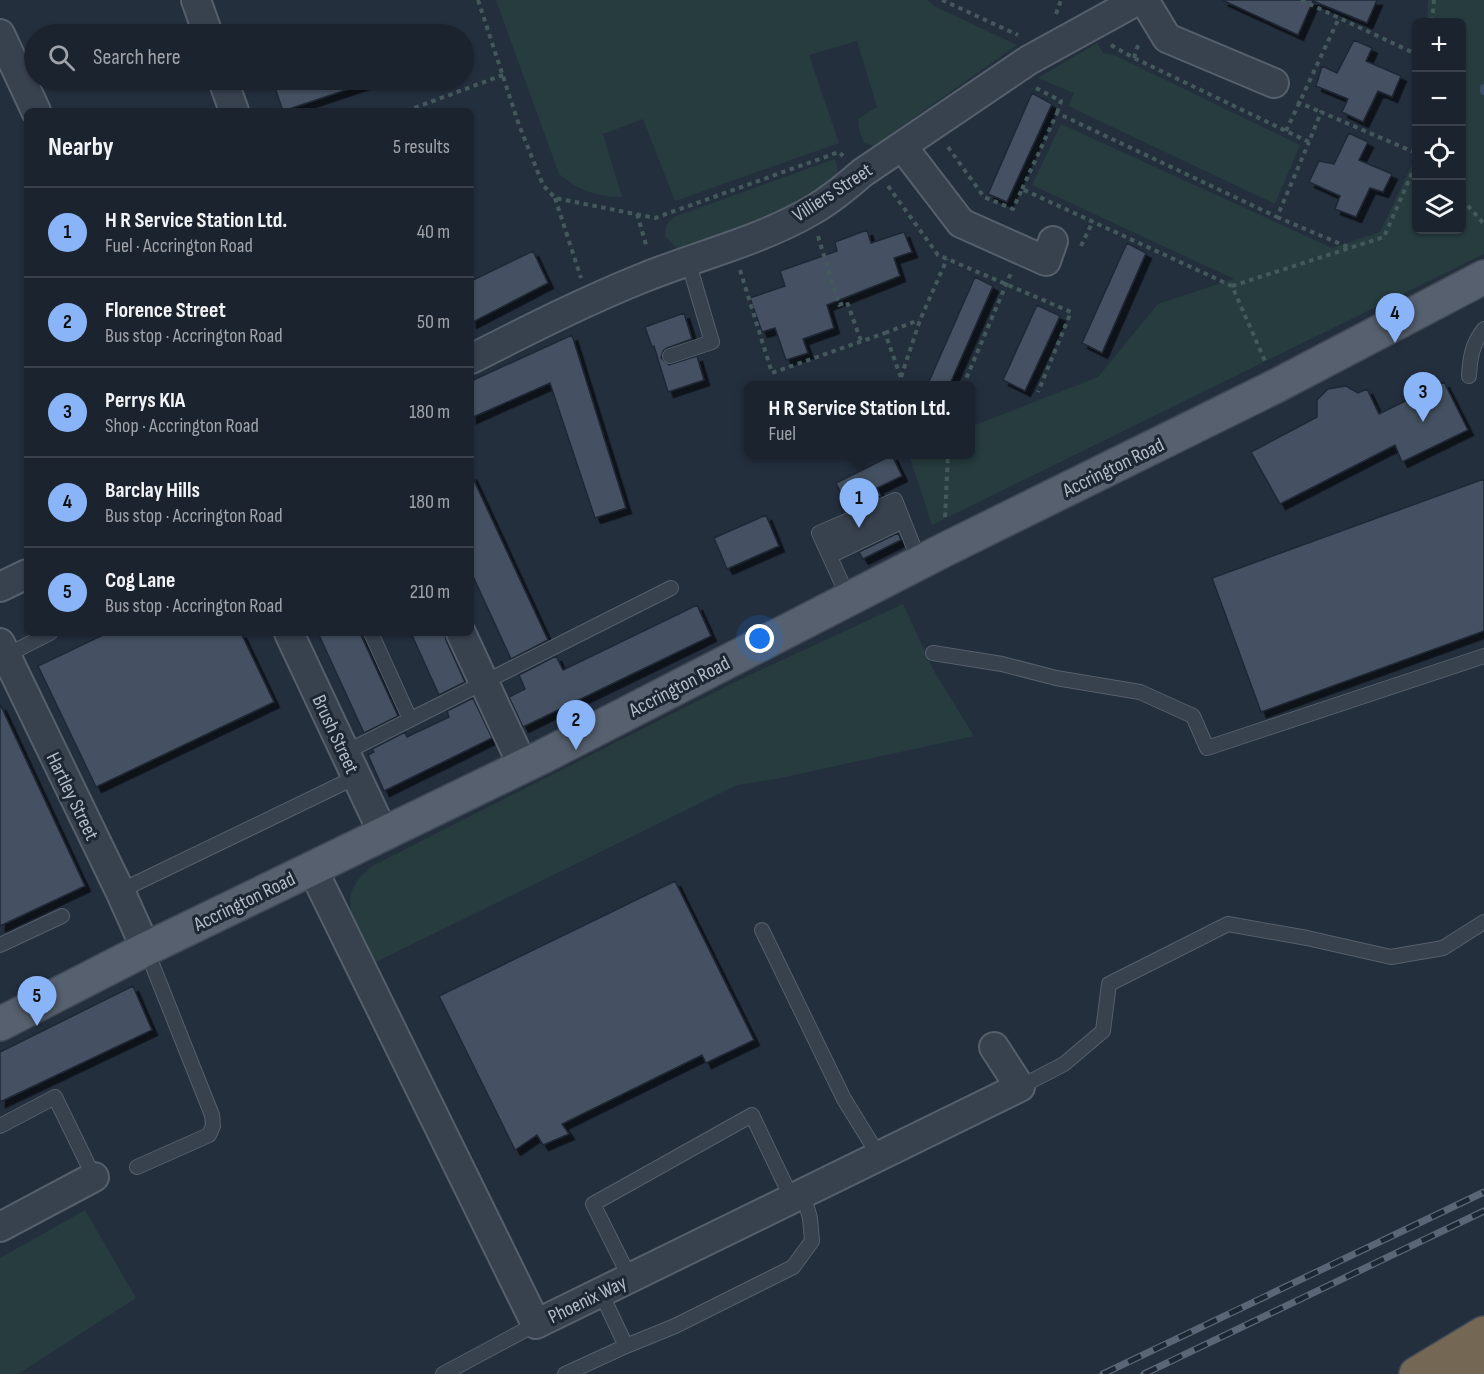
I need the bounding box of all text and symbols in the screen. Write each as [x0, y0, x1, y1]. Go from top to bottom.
map controls [1412, 18, 1466, 234]
button: + [1412, 18, 1466, 72]
search box [24, 24, 474, 90]
icon: search [45, 41, 78, 74]
text: Search here [93, 44, 180, 71]
button: − [1412, 72, 1466, 126]
button: locate [1412, 126, 1466, 180]
text: Nearby [48, 132, 114, 163]
text: 5 results [393, 135, 450, 159]
street label: Villiers Street [788, 158, 877, 228]
button: layers [1412, 180, 1466, 234]
text: H R Service Station Ltd. [105, 207, 287, 234]
text: 1 [64, 220, 71, 244]
text: 40 m [417, 220, 450, 244]
text: Fuel · Accrington Road [105, 234, 253, 258]
pin: 4 [1376, 294, 1414, 343]
text: Florence Street [105, 297, 226, 324]
text: 2 [63, 310, 72, 334]
text: 50 m [417, 310, 450, 334]
text: Bus stop · Accrington Road [105, 324, 283, 348]
pin: 3 [1404, 372, 1442, 422]
popup [744, 381, 975, 459]
text: Perrys KIA [105, 387, 185, 414]
text: H R Service Station Ltd. [768, 395, 951, 422]
text: 3 [63, 400, 72, 424]
text: 180 m [409, 400, 450, 424]
text: Shop · Accrington Road [105, 414, 259, 438]
text: Fuel [768, 422, 796, 446]
street label: Accrington Road [1058, 433, 1168, 503]
text: Barclay Hills [105, 477, 200, 504]
pin: 1 [840, 478, 878, 528]
text: 4 [63, 490, 72, 514]
text: 180 m [409, 490, 450, 514]
text: Bus stop · Accrington Road [105, 504, 283, 528]
text: Cog Lane [105, 567, 175, 594]
text: 5 [63, 580, 72, 604]
text: 210 m [410, 580, 450, 604]
text: Bus stop · Accrington Road [105, 594, 283, 618]
your location [745, 624, 774, 653]
street label: Accrington Road [624, 651, 734, 723]
street label: Brush Street [306, 691, 364, 778]
pin: 2 [556, 700, 596, 750]
street label: Hartley Street [41, 749, 104, 844]
street label: Accrington Road [189, 867, 299, 937]
pin: 5 [18, 976, 57, 1026]
street label: Phoenix Way [544, 1271, 631, 1329]

